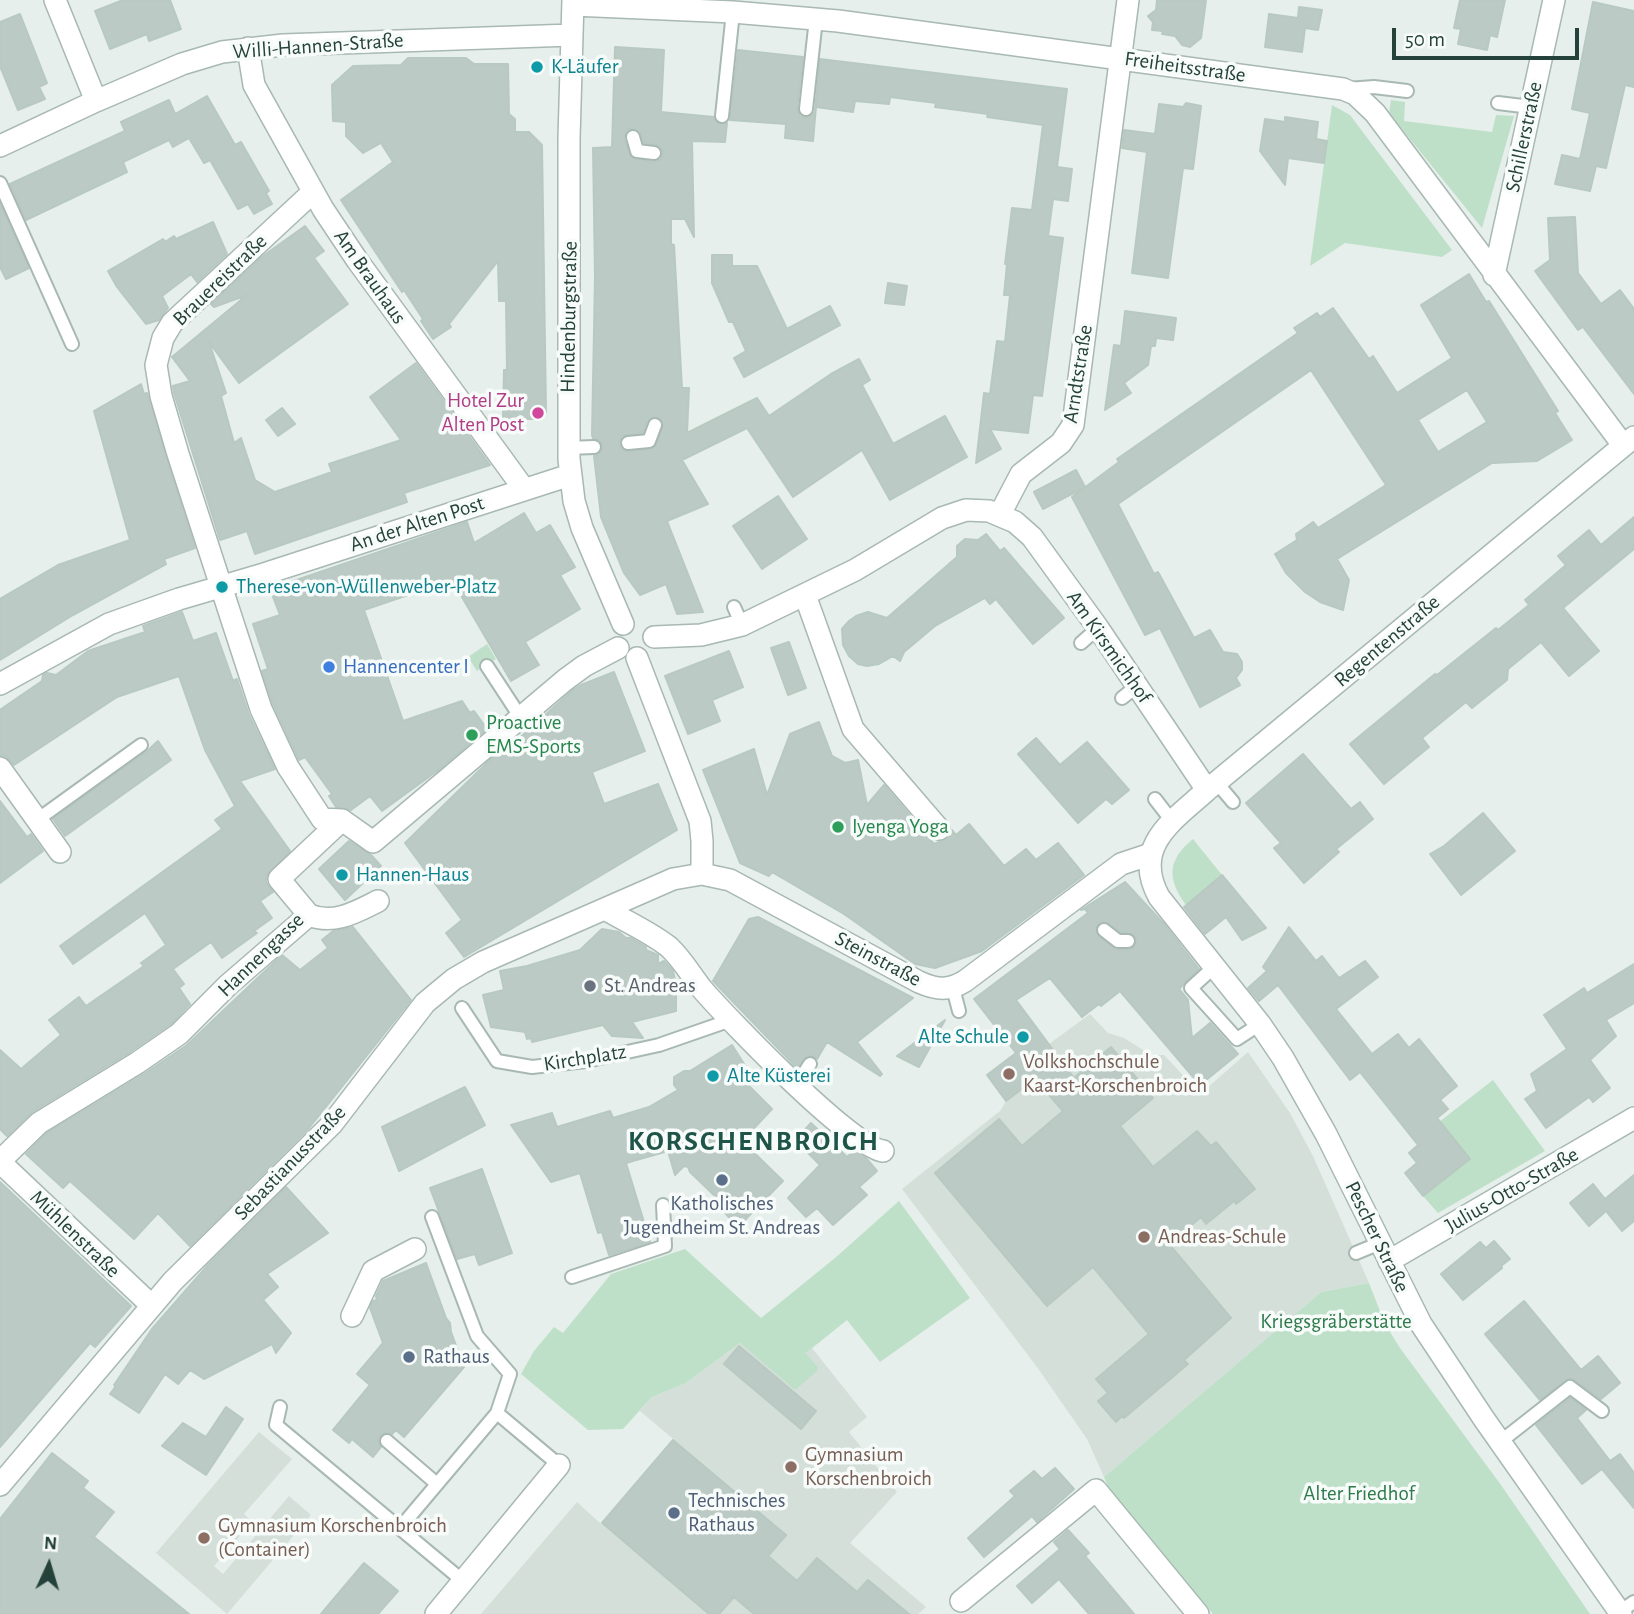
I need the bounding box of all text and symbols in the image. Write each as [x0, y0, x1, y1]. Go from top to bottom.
scale bar [1396, 14, 1583, 58]
street label: Willi-Hannen-Straße [232, 27, 404, 65]
text: 50 m [1405, 29, 1445, 50]
street label: Freiheitsstraße [1123, 46, 1247, 88]
place label: K-Läufer [551, 54, 618, 80]
marker: K-Läufer [529, 59, 545, 75]
street label: Schillerstraße [1500, 79, 1548, 195]
street label: Am Brauhaus [328, 225, 412, 329]
street label: Brauereistraße [168, 229, 272, 331]
street label: Hindenburgstraße [555, 241, 583, 393]
street label: Arndtstraße [1058, 323, 1098, 425]
place label: Hotel Zur Alten Post [441, 388, 524, 438]
marker: Hotel Zur Alten Post [530, 405, 546, 421]
street label: An der Alten Post [347, 490, 487, 558]
place label: Therese-von-Wüllenweber-Platz [236, 574, 497, 600]
marker: Therese-von-Wüllenweber-Platz [214, 579, 230, 595]
street label: Am Kirsmichhof [1061, 586, 1157, 708]
street label: Regentenstraße [1329, 590, 1445, 692]
place label: Hannencenter I [343, 654, 469, 680]
marker: Hannencenter I [321, 659, 337, 675]
place label: Proactive EMS-Sports [486, 710, 581, 760]
marker: Proactive EMS-Sports [464, 727, 480, 743]
place label: Iyenga Yoga [852, 814, 949, 840]
marker: Iyenga Yoga [830, 819, 846, 835]
place label: Hannen-Haus [356, 862, 469, 888]
marker: Hannen-Haus [334, 867, 350, 883]
street label: Hannengasse [213, 908, 309, 1002]
street label: Steinstraße [831, 926, 925, 992]
place label: St. Andreas [604, 973, 696, 999]
marker: St. Andreas [582, 978, 598, 994]
place label: Alte Schule [918, 1024, 1009, 1050]
marker: Alte Schule [1015, 1029, 1031, 1045]
street label: Kirchplatz [542, 1039, 628, 1077]
place label: Volkshochschule Kaarst-Korschenbroich [1023, 1049, 1207, 1099]
place label: Alte Küsterei [727, 1063, 831, 1089]
marker: Volkshochschule Kaarst-Korschenbroich [1001, 1066, 1017, 1082]
marker: Alte Küsterei [705, 1068, 721, 1084]
street label: Sebastianusstraße [229, 1100, 351, 1226]
district label: KORSCHENBROICH [630, 1125, 878, 1159]
street label: Julius-Otto-Straße [1441, 1142, 1583, 1238]
marker: Katholisches Jugendheim St. Andreas [714, 1172, 730, 1188]
street label: Pescher Straße [1339, 1177, 1415, 1297]
street label: Mühlenstraße [25, 1185, 125, 1283]
place label: Katholisches Jugendheim St. Andreas [624, 1191, 820, 1241]
place label: Andreas-Schule [1158, 1224, 1286, 1250]
marker: Andreas-Schule [1136, 1229, 1152, 1245]
park label: Kriegsgräberstätte [1260, 1309, 1412, 1335]
place label: Rathaus [423, 1344, 490, 1370]
marker: Rathaus [401, 1349, 417, 1365]
place label: Gymnasium Korschenbroich [805, 1442, 932, 1492]
marker: Gymnasium Korschenbroich [783, 1459, 799, 1475]
park label: Alter Friedhof [1303, 1481, 1415, 1507]
place label: Technisches Rathaus [688, 1488, 786, 1538]
marker: Technisches Rathaus [666, 1505, 682, 1521]
place label: Gymnasium Korschenbroich (Container) [218, 1513, 447, 1563]
north arrow [14, 1530, 84, 1600]
marker: Gymnasium Korschenbroich (Container) [196, 1530, 212, 1546]
text: N [43, 1534, 58, 1553]

